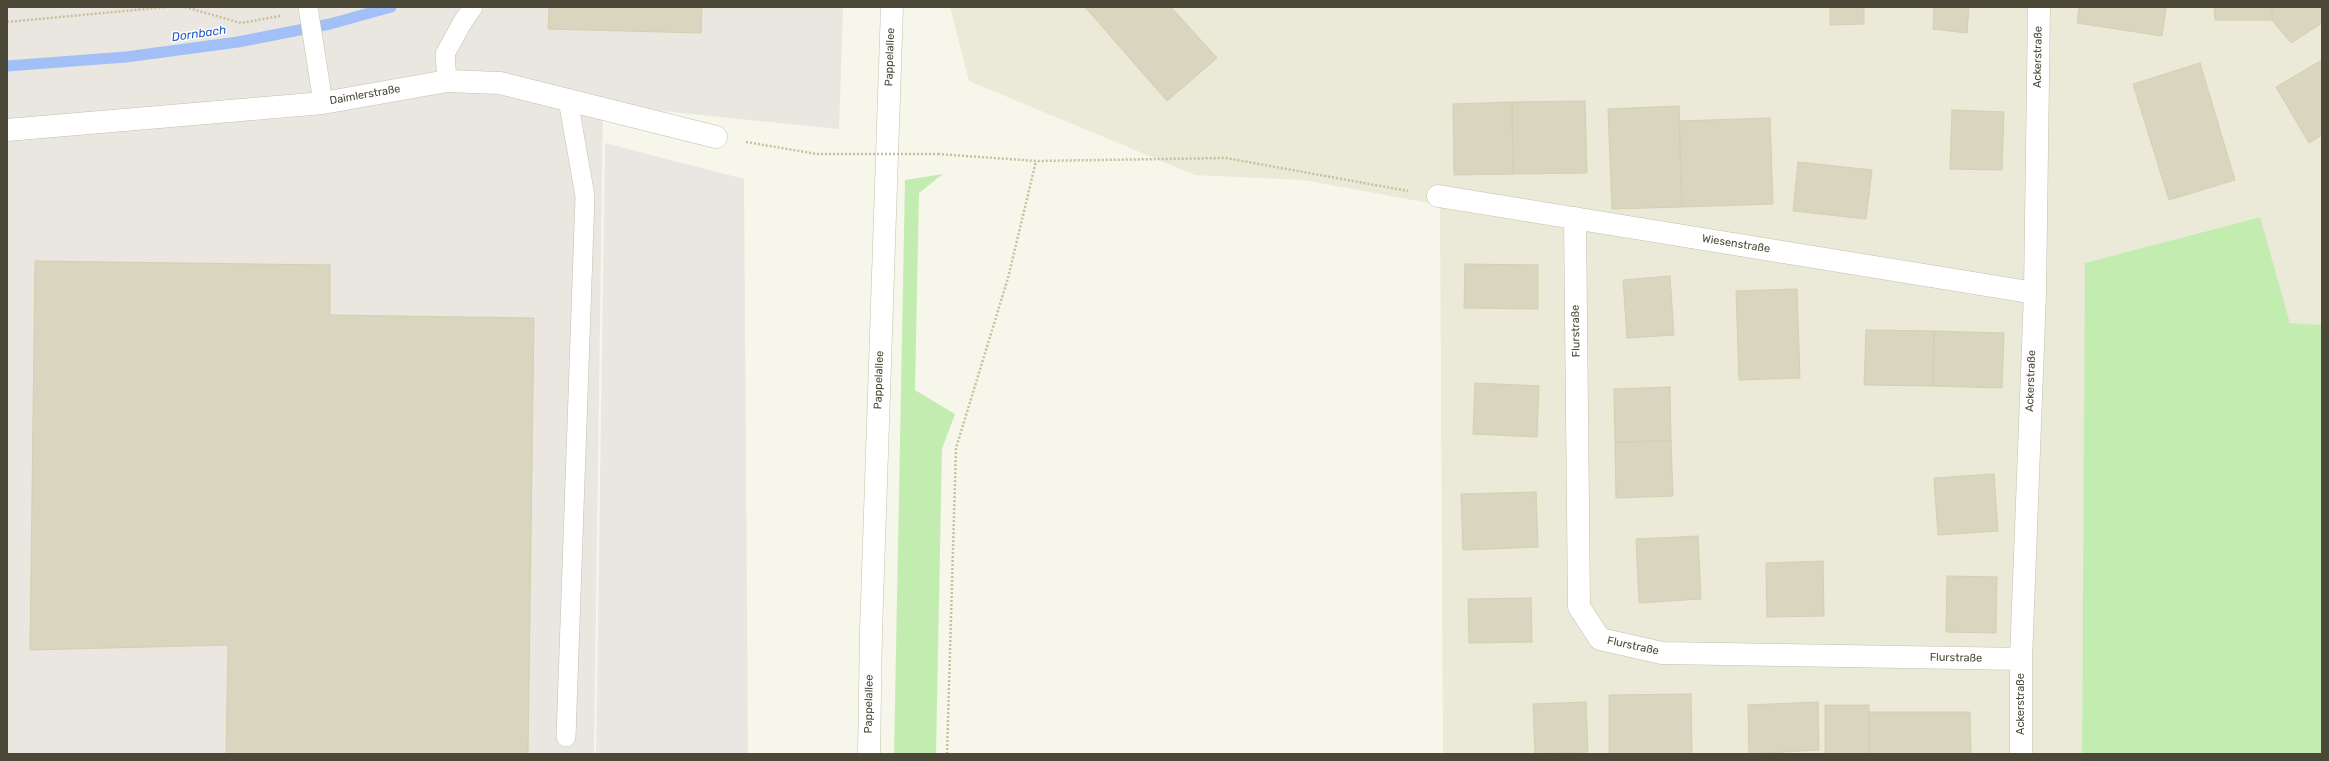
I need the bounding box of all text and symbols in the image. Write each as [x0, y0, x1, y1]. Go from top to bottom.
water label: Dornbach [171, 23, 227, 45]
street label: Ackerstraße [2031, 26, 2045, 88]
street label: Pappelallee [882, 27, 898, 87]
street label: Daimlerstraße [328, 82, 402, 108]
street label: Wiesenstraße [1701, 232, 1771, 256]
street label: Flurstraße [1569, 305, 1583, 357]
street label: Pappelallee [871, 350, 887, 410]
street label: Ackerstraße [2023, 350, 2039, 412]
street label: Flurstraße [1606, 634, 1660, 658]
street label: Flurstraße [1930, 651, 1982, 665]
street label: Ackerstraße [2014, 673, 2028, 735]
street label: Pappelallee [862, 675, 876, 733]

